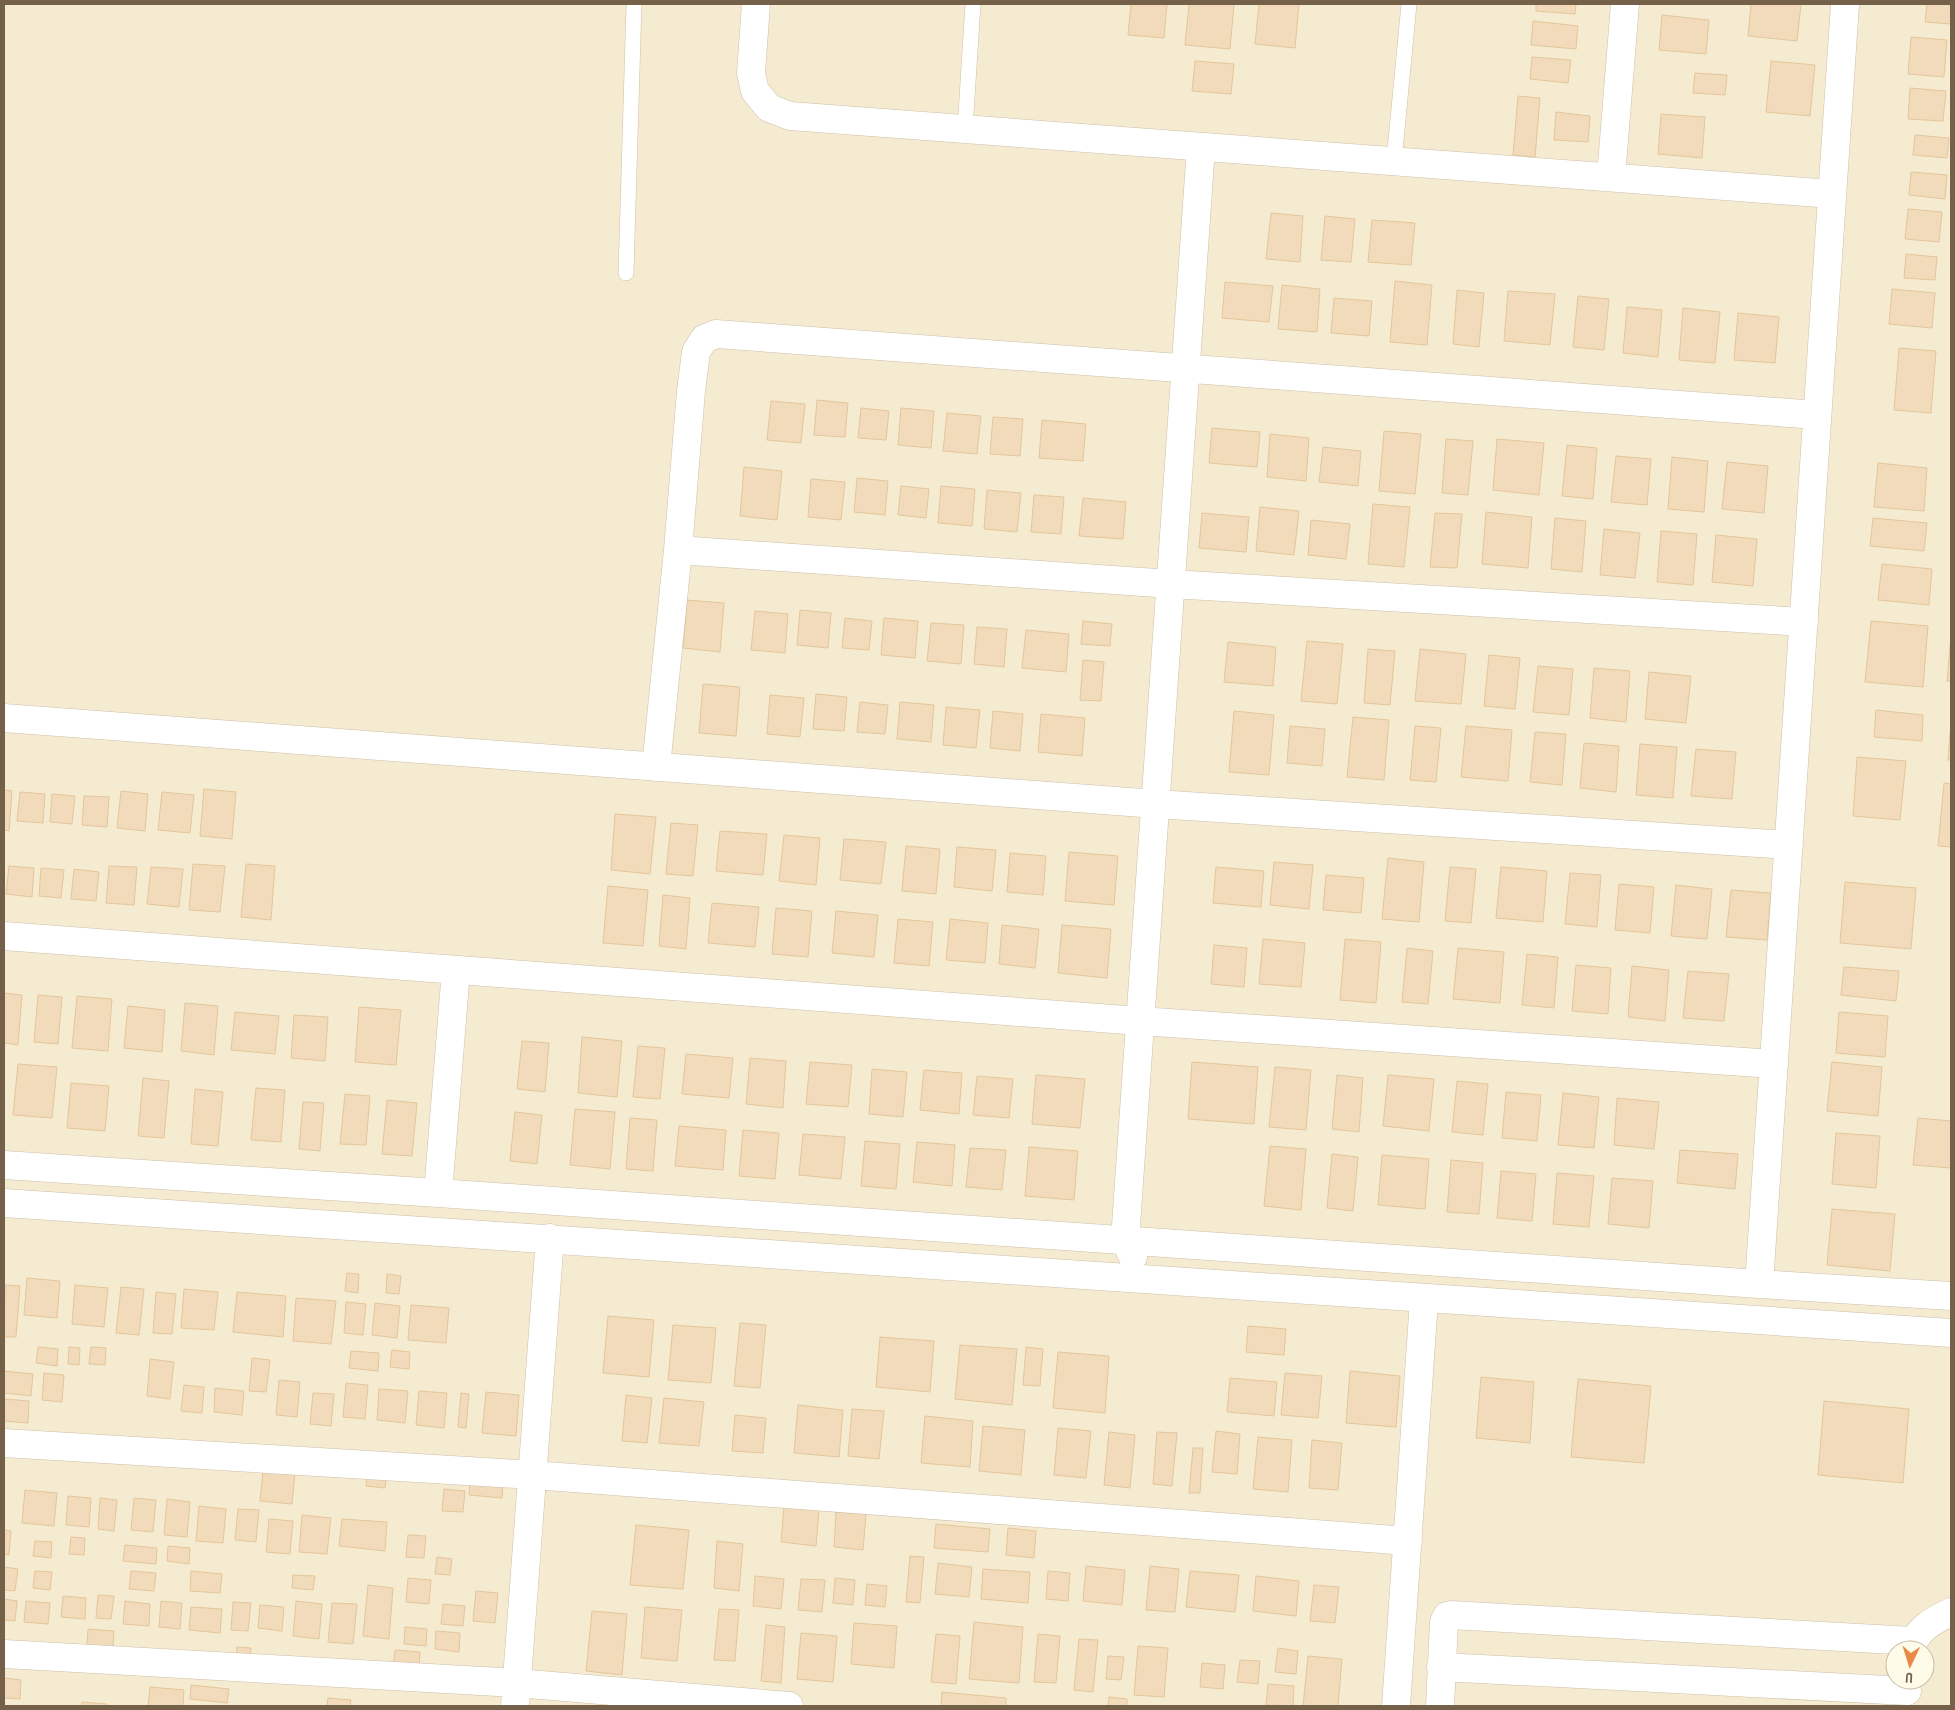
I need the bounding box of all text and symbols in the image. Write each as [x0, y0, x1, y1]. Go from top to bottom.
north arrow [1885, 1640, 1935, 1690]
text: U [1905, 1669, 1913, 1687]

